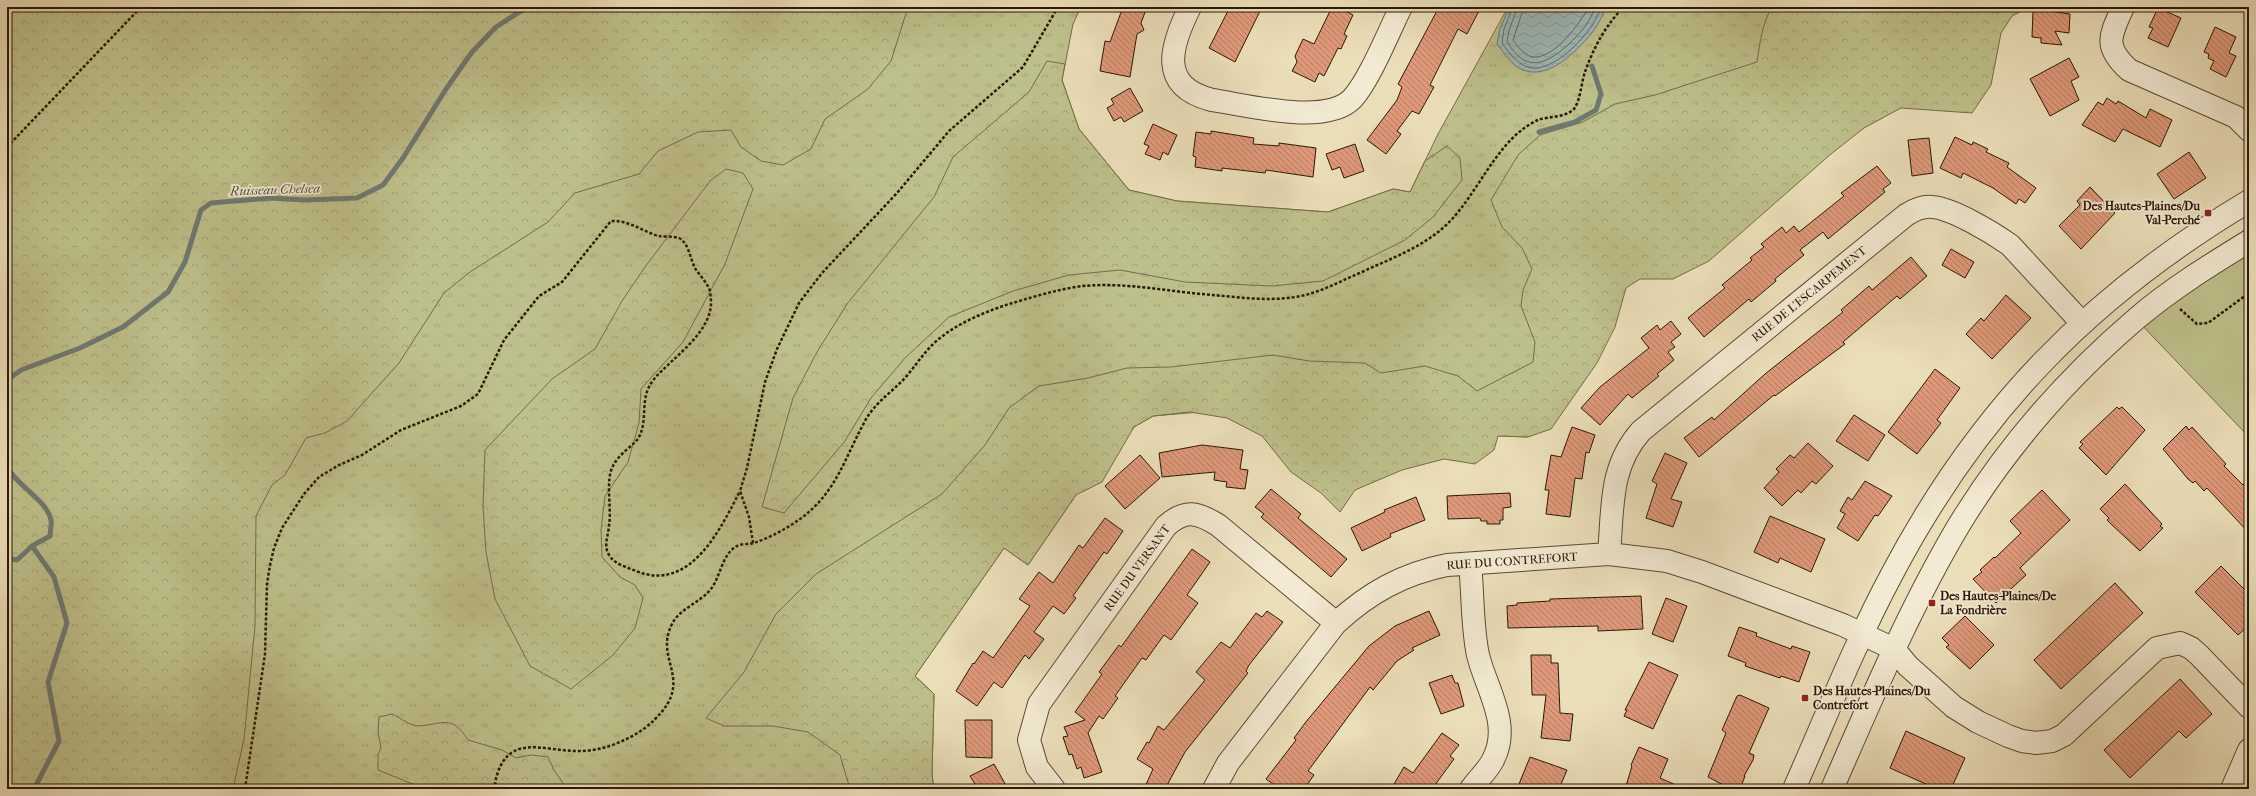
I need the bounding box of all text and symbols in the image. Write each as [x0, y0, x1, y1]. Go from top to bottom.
water label: Ruisseau Chelsea [229, 180, 321, 199]
place label: Des Hautes-Plaines/Du Val-Perché [2083, 199, 2200, 227]
marker: Des Hautes-Plaines/Du Val-Perché [2203, 208, 2213, 218]
street label: RUE DE L'ESCARPEMENT [1749, 243, 1870, 345]
street label: RUE DU VERSANT [1101, 521, 1174, 614]
street label: RUE DU CONTREFORT [1446, 549, 1579, 573]
place label: Des Hautes-Plaines/De La Fondrière [1940, 589, 2057, 617]
marker: Des Hautes-Plaines/De La Fondrière [1927, 598, 1937, 608]
place label: Des Hautes-Plaines/Du Contrefort [1813, 684, 1931, 712]
marker: Des Hautes-Plaines/Du Contrefort [1800, 693, 1810, 703]

